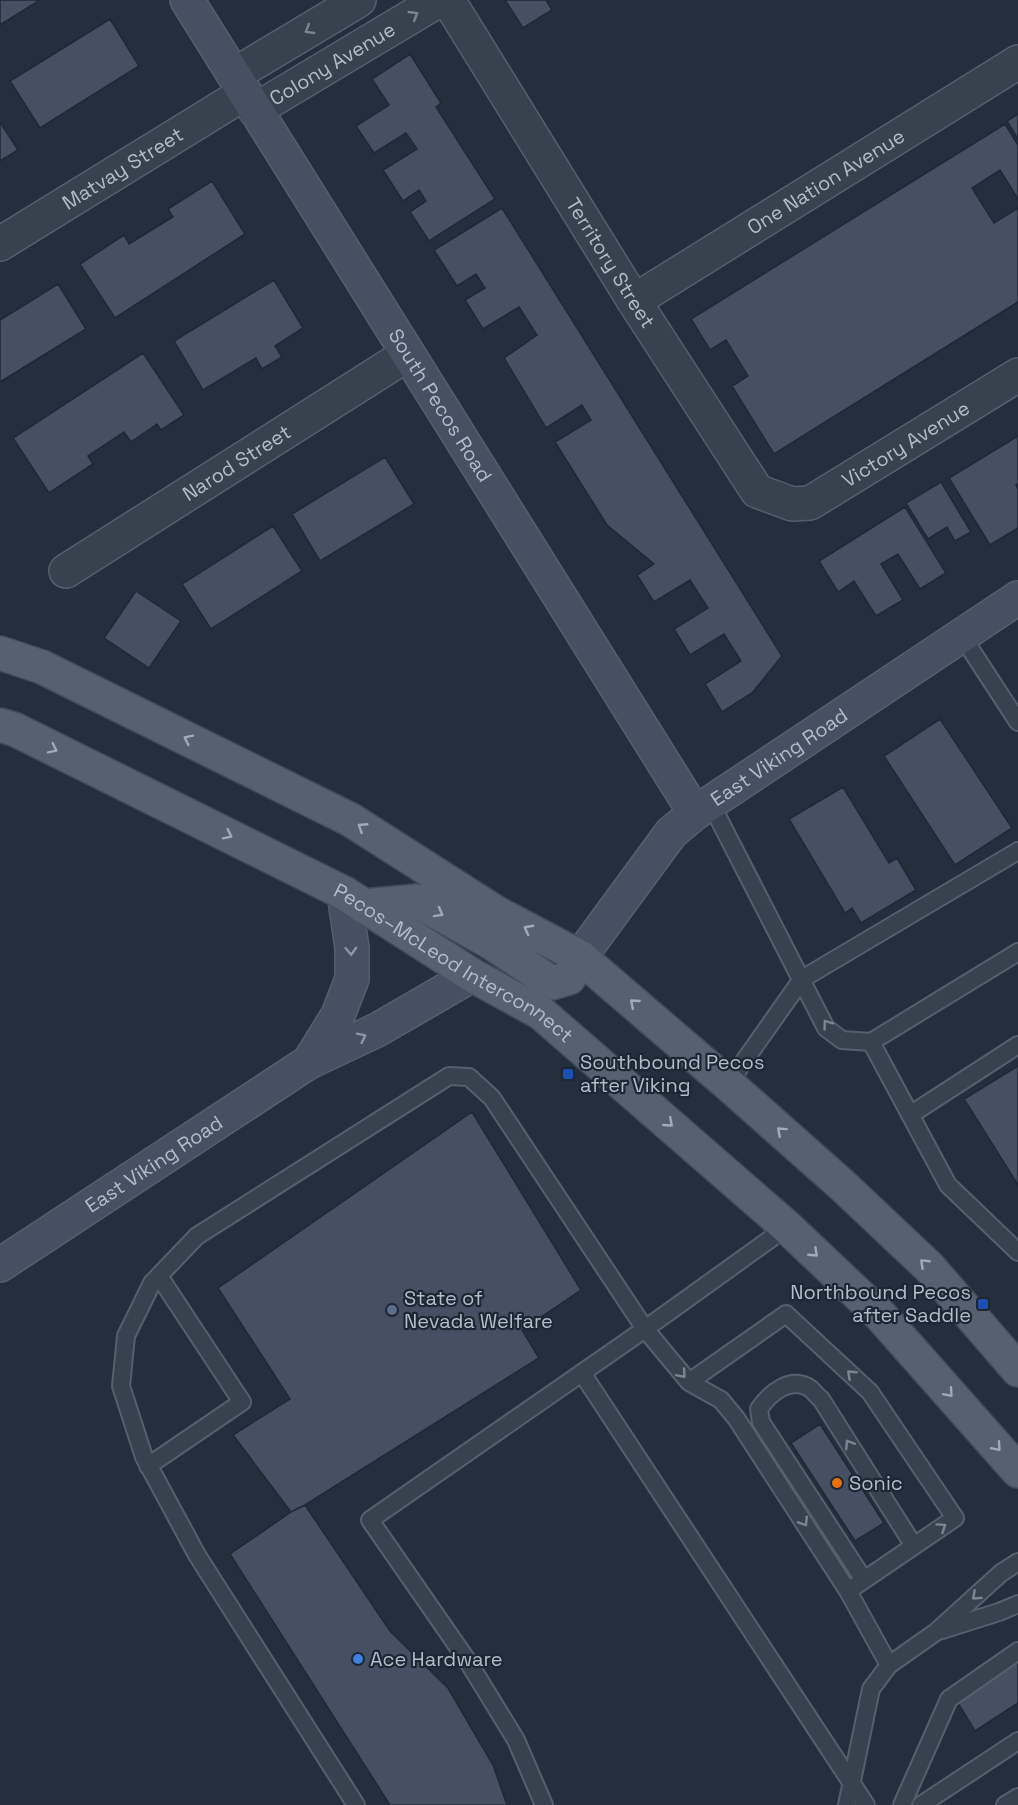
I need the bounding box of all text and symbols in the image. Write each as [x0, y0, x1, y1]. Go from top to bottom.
one-way arrow [408, 11, 418, 23]
street label: Colony Avenue [264, 16, 400, 112]
one-way arrow [305, 23, 315, 35]
street label: Matvay Street [57, 121, 188, 216]
street label: One Nation Avenue [742, 123, 910, 240]
street label: Territory Street [560, 193, 661, 333]
street label: South Pecos Road [383, 324, 498, 487]
street label: Victory Avenue [837, 395, 975, 493]
street label: Narod Street [177, 419, 296, 507]
street label: East Viking Road [705, 702, 853, 812]
one-way arrow [184, 735, 195, 747]
one-way arrow [47, 741, 58, 753]
one-way arrow [358, 823, 369, 834]
one-way arrow [222, 828, 233, 840]
street label: Pecos–McLeod Interconnect [330, 877, 579, 1048]
one-way arrow [433, 906, 443, 918]
one-way arrow [523, 925, 534, 937]
one-way arrow [344, 947, 357, 956]
one-way arrow [630, 999, 641, 1010]
one-way arrow [823, 1020, 834, 1031]
one-way arrow [356, 1033, 367, 1045]
place label: Southbound Pecos after Viking [580, 1049, 764, 1098]
marker: Southbound Pecos after Viking [561, 1067, 575, 1081]
street label: East Viking Road [80, 1109, 228, 1219]
one-way arrow [662, 1116, 673, 1127]
one-way arrow [777, 1127, 788, 1138]
one-way arrow [807, 1246, 818, 1257]
one-way arrow [921, 1259, 931, 1270]
place label: Northbound Pecos after Saddle [790, 1279, 971, 1328]
place label: State of Nevada Welfare [404, 1285, 553, 1334]
marker: Northbound Pecos after Saddle [976, 1297, 990, 1311]
marker: State of Nevada Welfare [385, 1303, 399, 1317]
one-way arrow [675, 1367, 686, 1378]
one-way arrow [847, 1370, 858, 1381]
one-way arrow [942, 1386, 953, 1397]
one-way arrow [844, 1440, 856, 1450]
one-way arrow [990, 1440, 1001, 1451]
place label: Sonic [849, 1470, 903, 1496]
marker: Sonic [830, 1476, 844, 1490]
one-way arrow [796, 1516, 808, 1526]
one-way arrow [935, 1523, 946, 1534]
one-way arrow [972, 1589, 983, 1600]
place label: Ace Hardware [370, 1646, 503, 1672]
marker: Ace Hardware [351, 1652, 365, 1666]

